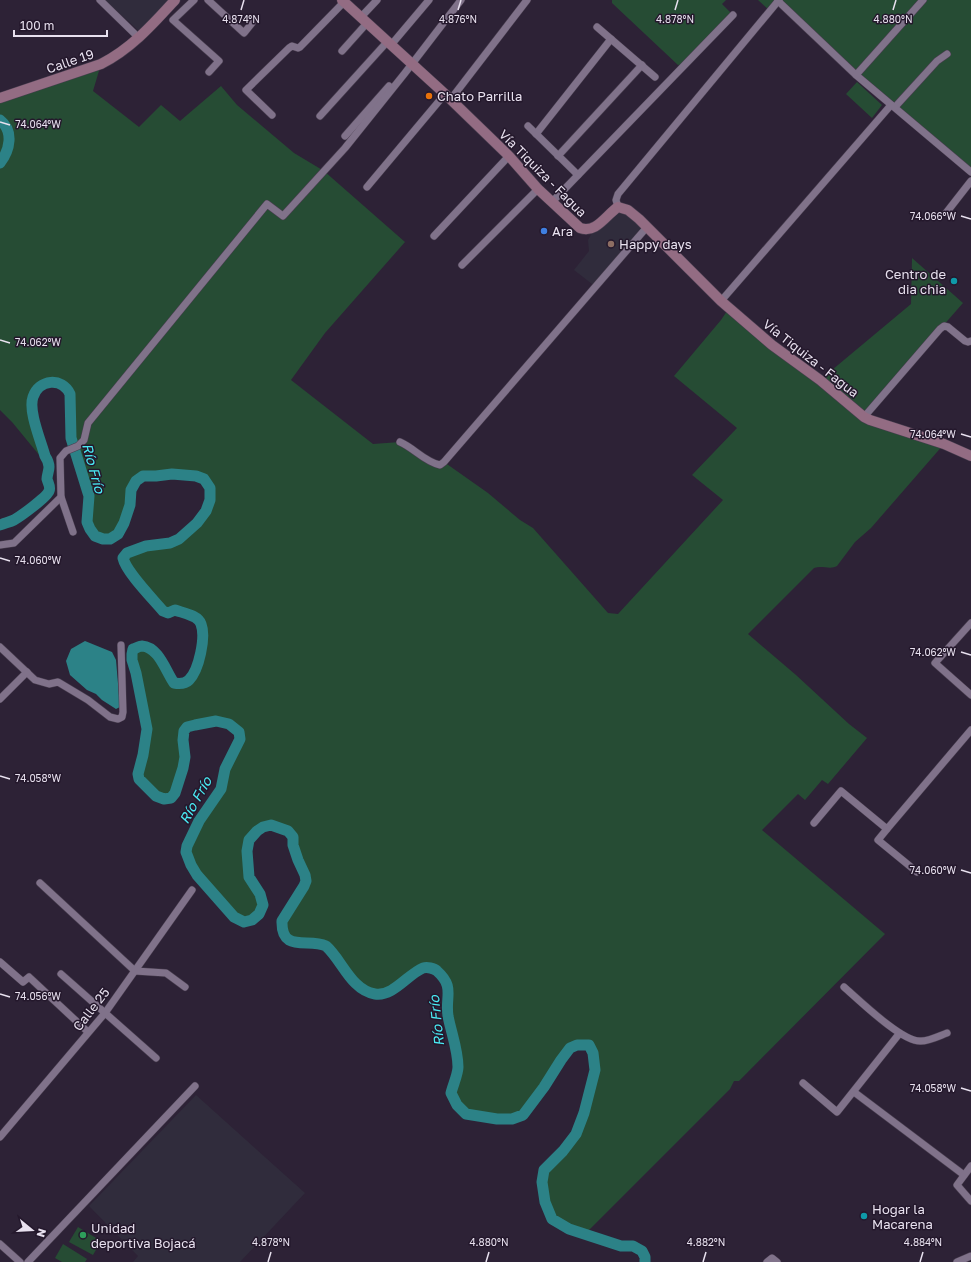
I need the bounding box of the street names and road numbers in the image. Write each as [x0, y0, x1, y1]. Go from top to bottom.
street label: Calle 19 [44, 45, 96, 77]
street label: Vía Tiquiza - Fagua [496, 126, 590, 220]
street label: Vía Tiquiza - Fagua [760, 316, 862, 400]
street label: Calle 25 [69, 984, 113, 1034]

